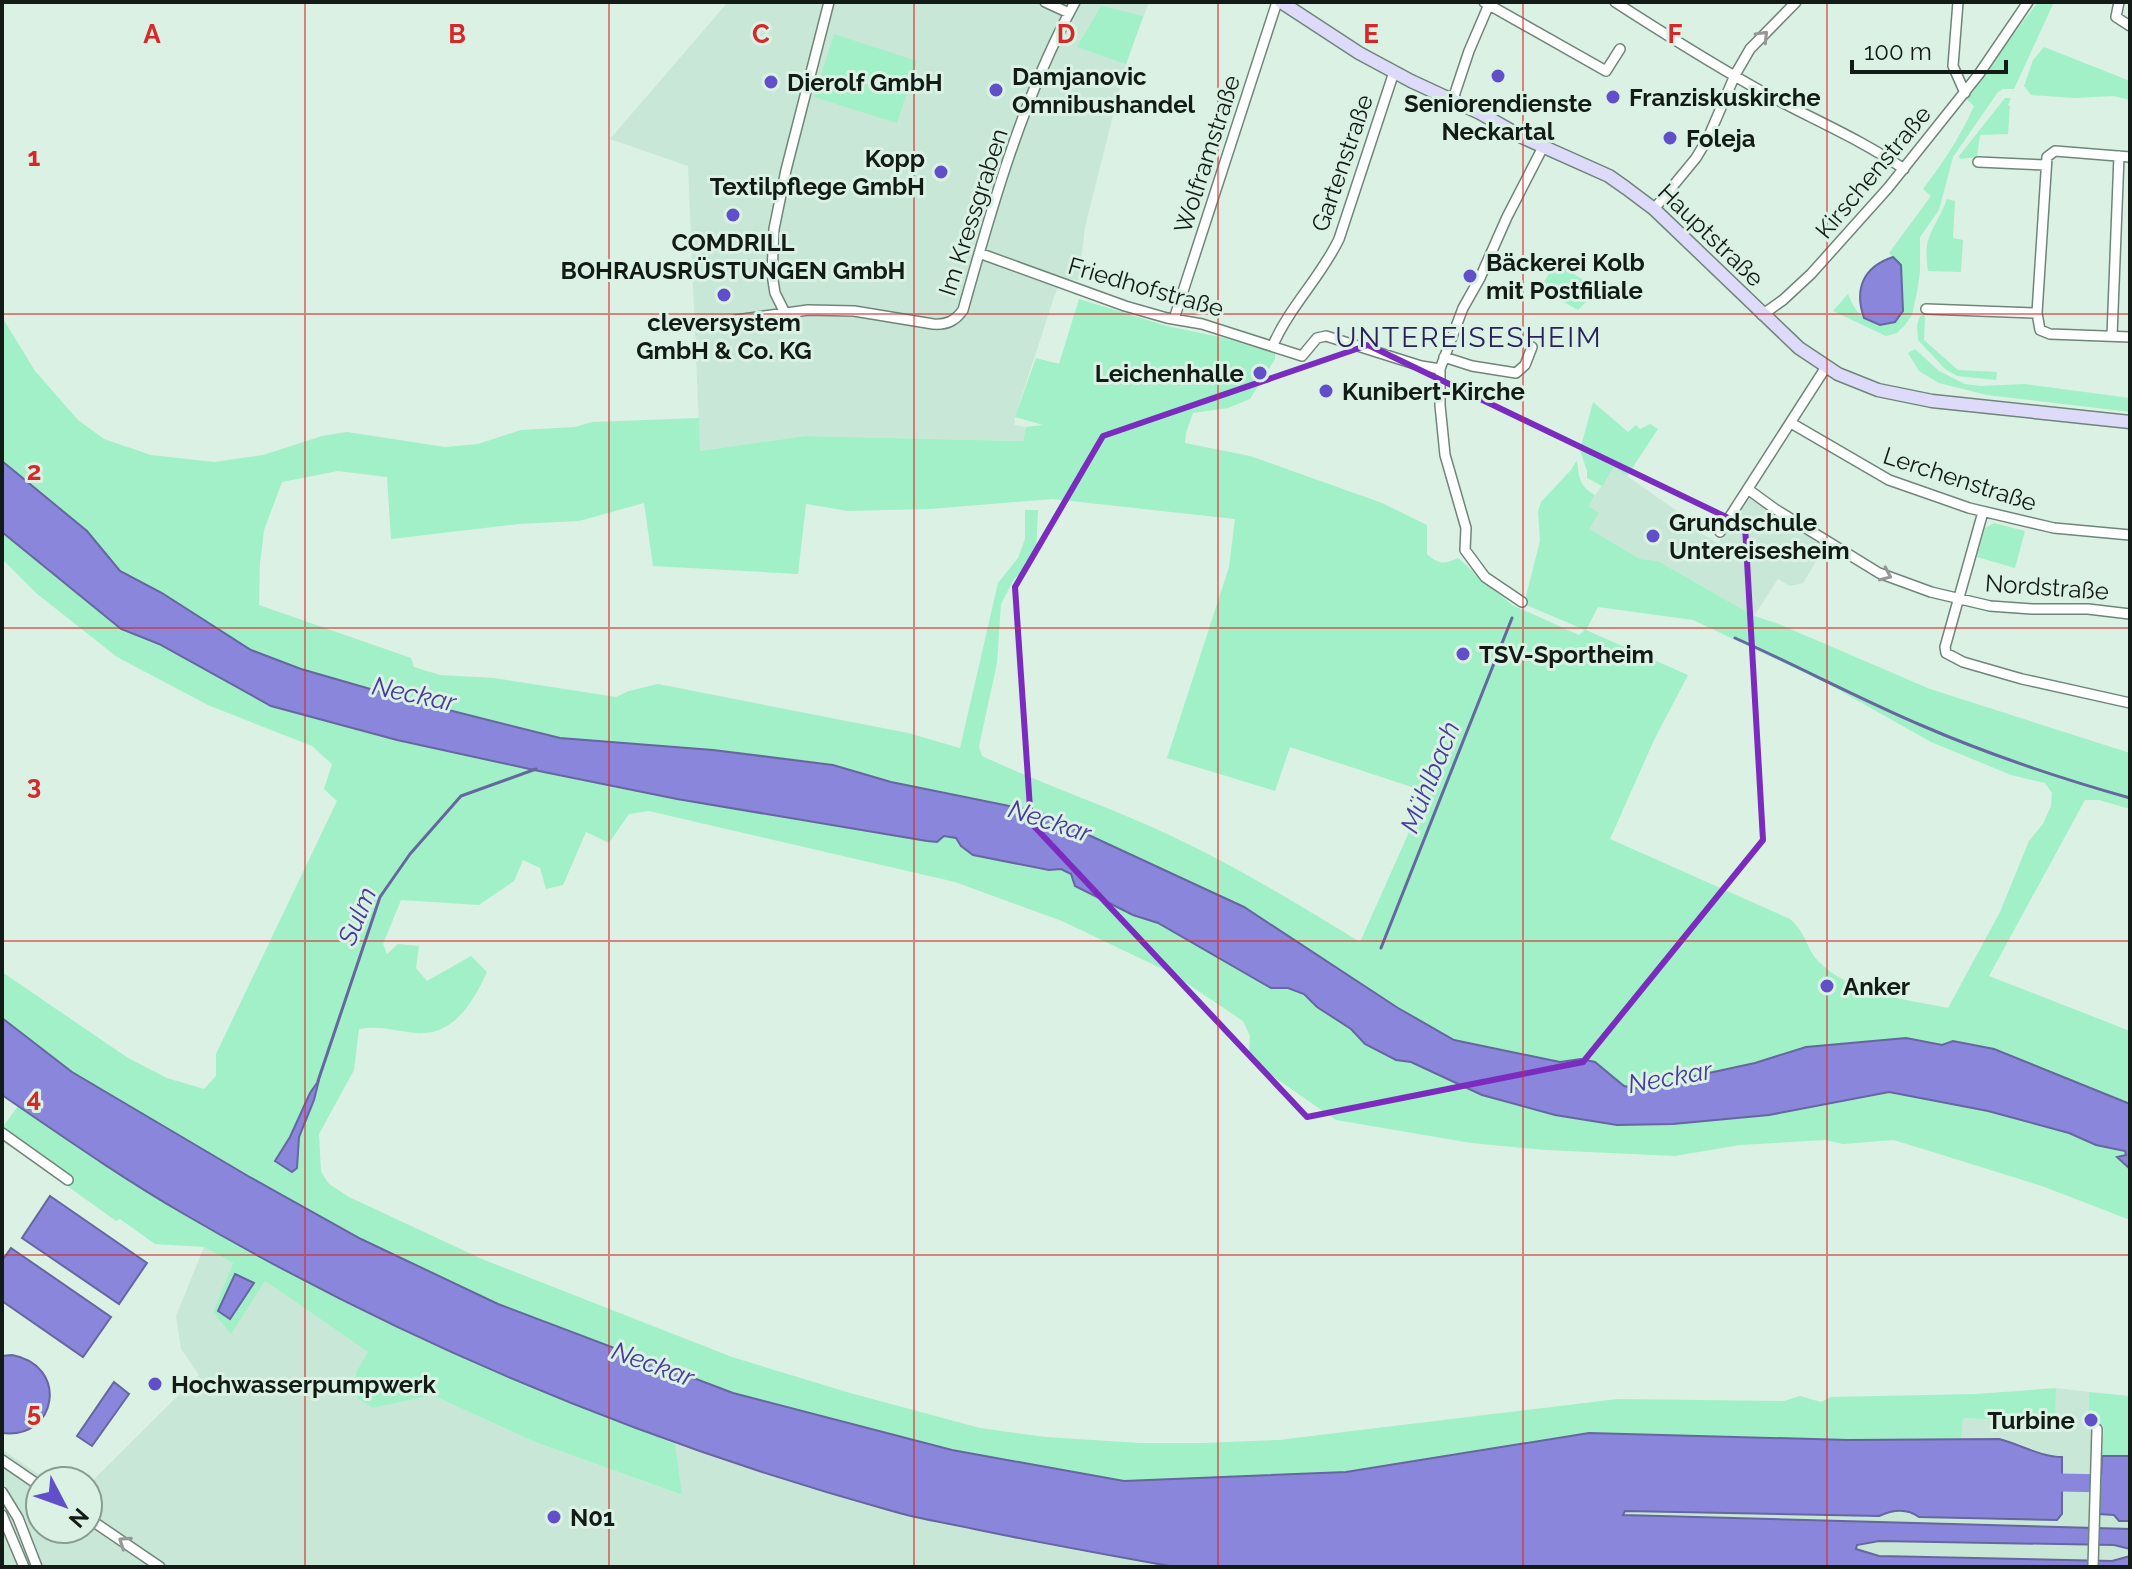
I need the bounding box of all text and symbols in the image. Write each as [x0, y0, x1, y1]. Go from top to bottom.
text: A [143, 19, 161, 49]
text: B [448, 19, 466, 49]
text: C [752, 19, 770, 49]
text: D [1057, 19, 1075, 49]
text: E [1363, 19, 1379, 49]
text: F [1668, 19, 1683, 49]
scale bar [1852, 24, 2006, 74]
one-way arrow [1753, 31, 1768, 45]
text: 100 m [1864, 37, 1932, 66]
place label: Damjanovic Omnibushandel [1012, 62, 1196, 119]
marker: Seniorendienste Neckartal [1489, 67, 1507, 85]
place label: Dierolf GmbH [787, 68, 943, 97]
street label: Wolframstraße [1168, 71, 1246, 237]
marker: Dierolf GmbH [762, 73, 780, 91]
marker: Damjanovic Omnibushandel [987, 81, 1005, 99]
place label: Franziskuskirche [1629, 83, 1821, 112]
marker: Franziskuskirche [1604, 88, 1622, 106]
place label: Seniorendienste Neckartal [1404, 89, 1592, 146]
street label: Gartenstraße [1305, 91, 1379, 235]
street label: Kirschenstraße [1809, 100, 1937, 244]
place label: Foleja [1686, 124, 1756, 153]
street label: Im Kressgraben [932, 125, 1014, 299]
marker: Foleja [1661, 129, 1679, 147]
text: 1 [28, 142, 41, 172]
place label: Kopp Textilpflege GmbH [710, 144, 925, 201]
marker: Kopp Textilpflege GmbH [932, 163, 950, 181]
street label: Hauptstraße [1652, 177, 1770, 293]
marker: COMDRILL BOHRAUSRÜSTUNGEN GmbH [724, 206, 742, 224]
place label: COMDRILL BOHRAUSRÜSTUNGEN GmbH [561, 228, 905, 285]
place label: Bäckerei Kolb mit Postfiliale [1486, 248, 1645, 305]
street label: Friedhofstraße [1065, 251, 1227, 323]
marker: Bäckerei Kolb mit Postfiliale [1461, 267, 1479, 285]
marker: cleversystem GmbH & Co. KG [715, 286, 733, 304]
place label: cleversystem GmbH & Co. KG [636, 308, 812, 365]
district label: UNTEREISESHEIM [1335, 321, 1603, 354]
place label: Leichenhalle [1095, 359, 1244, 388]
marker: Leichenhalle [1251, 364, 1269, 382]
place label: Kunibert-Kirche [1342, 377, 1525, 406]
marker: Kunibert-Kirche [1317, 382, 1335, 400]
street label: Lerchenstraße [1880, 441, 2040, 517]
text: 2 [27, 456, 41, 486]
place label: Grundschule Untereisesheim [1669, 508, 1850, 565]
marker: Grundschule Untereisesheim [1644, 527, 1662, 545]
one-way arrow [1878, 565, 1893, 581]
street label: Nordstraße [1984, 568, 2110, 606]
place label: TSV-Sportheim [1479, 640, 1654, 669]
marker: TSV-Sportheim [1454, 645, 1472, 663]
water label: Neckar [369, 671, 460, 718]
water label: Mühlbach [1394, 717, 1466, 837]
text: 3 [27, 770, 41, 800]
water label: Neckar [1005, 794, 1096, 849]
water label: Sulm [331, 883, 382, 950]
place label: Anker [1843, 972, 1910, 1001]
marker: Anker [1818, 977, 1836, 995]
water label: Neckar [1626, 1055, 1715, 1099]
text: 4 [27, 1083, 41, 1113]
water label: Neckar [608, 1335, 699, 1393]
place label: Hochwasserpumpwerk [171, 1370, 437, 1399]
marker: Hochwasserpumpwerk [146, 1375, 164, 1393]
text: 5 [27, 1397, 41, 1427]
place label: Turbine [1987, 1406, 2075, 1435]
marker: Turbine [2082, 1411, 2100, 1429]
north arrow [24, 1465, 104, 1545]
text: N [64, 1503, 94, 1533]
place label: N01 [570, 1503, 615, 1532]
marker: N01 [545, 1508, 563, 1526]
one-way arrow [119, 1537, 133, 1552]

